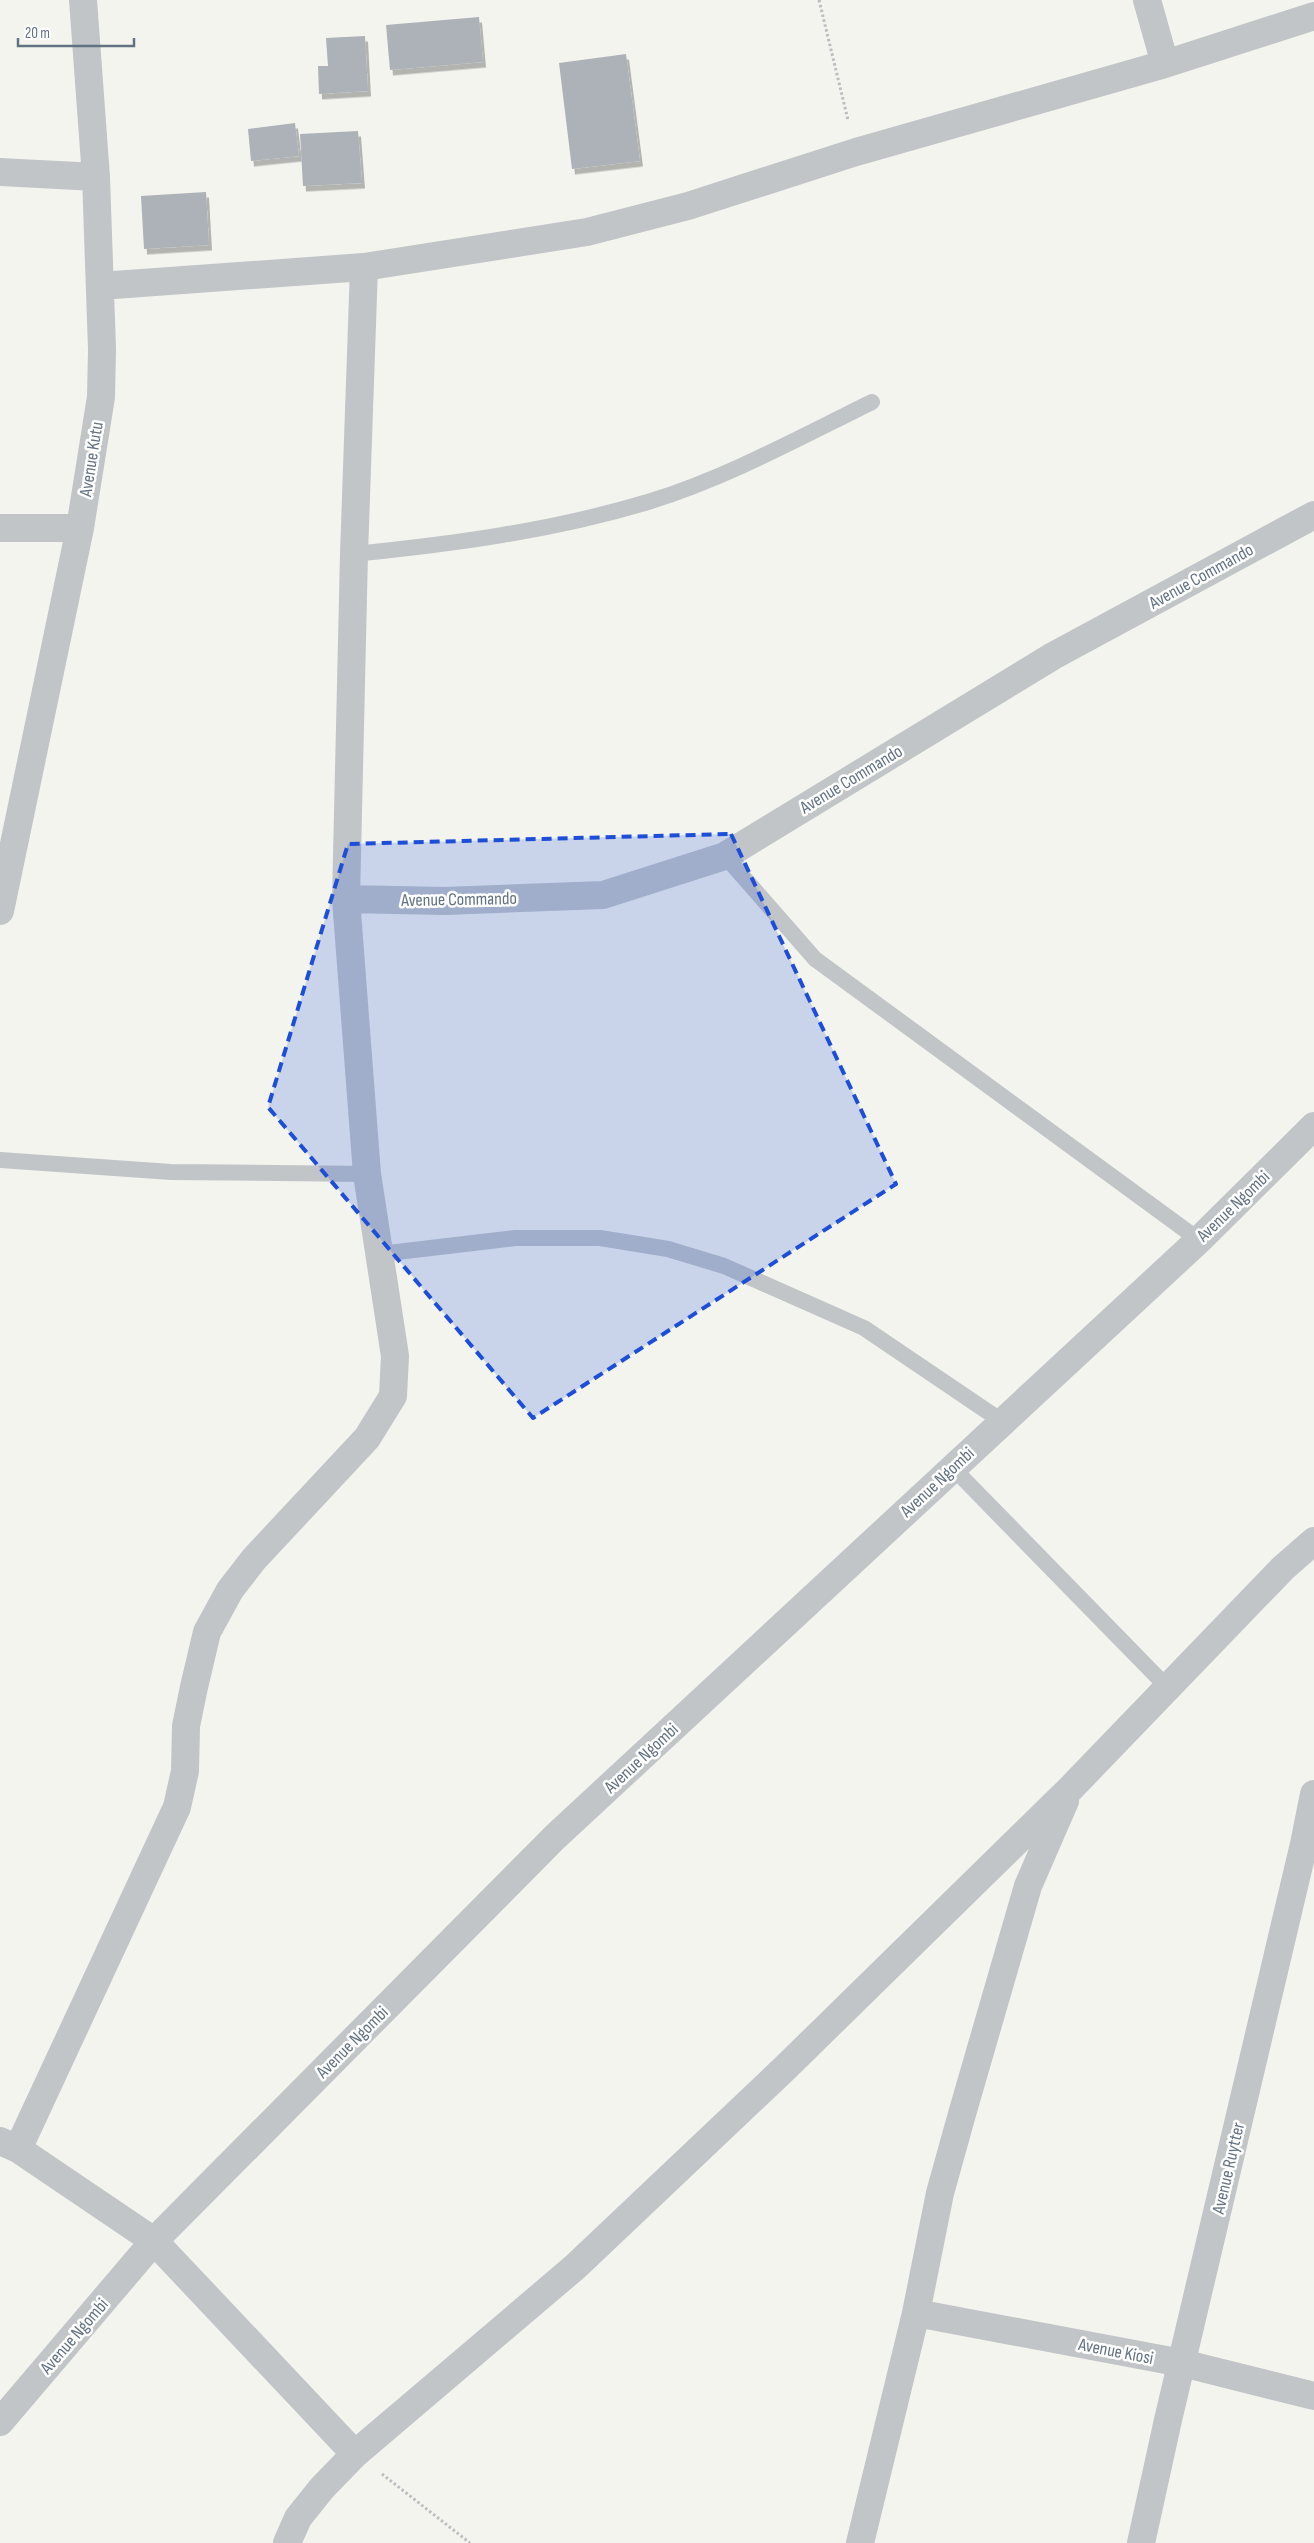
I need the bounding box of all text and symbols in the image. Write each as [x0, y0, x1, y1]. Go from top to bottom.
scale bar [18, 15, 134, 47]
text: 20 m [25, 24, 50, 43]
street label: Avenue Kutu [75, 420, 108, 499]
street label: Avenue Commando [1145, 539, 1257, 614]
street label: Avenue Commando [795, 741, 906, 819]
street label: Avenue Commando [400, 888, 517, 911]
street label: Avenue Ngombi [1192, 1166, 1274, 1247]
street label: Avenue Ngombi [895, 1443, 979, 1522]
street label: Avenue Ngombi [599, 1719, 683, 1798]
street label: Avenue Ngombi [311, 2002, 393, 2083]
street label: Avenue Ruytter [1208, 2120, 1249, 2217]
street label: Avenue Ngombi [35, 2294, 113, 2379]
street label: Avenue Kiosi [1076, 2334, 1155, 2369]

